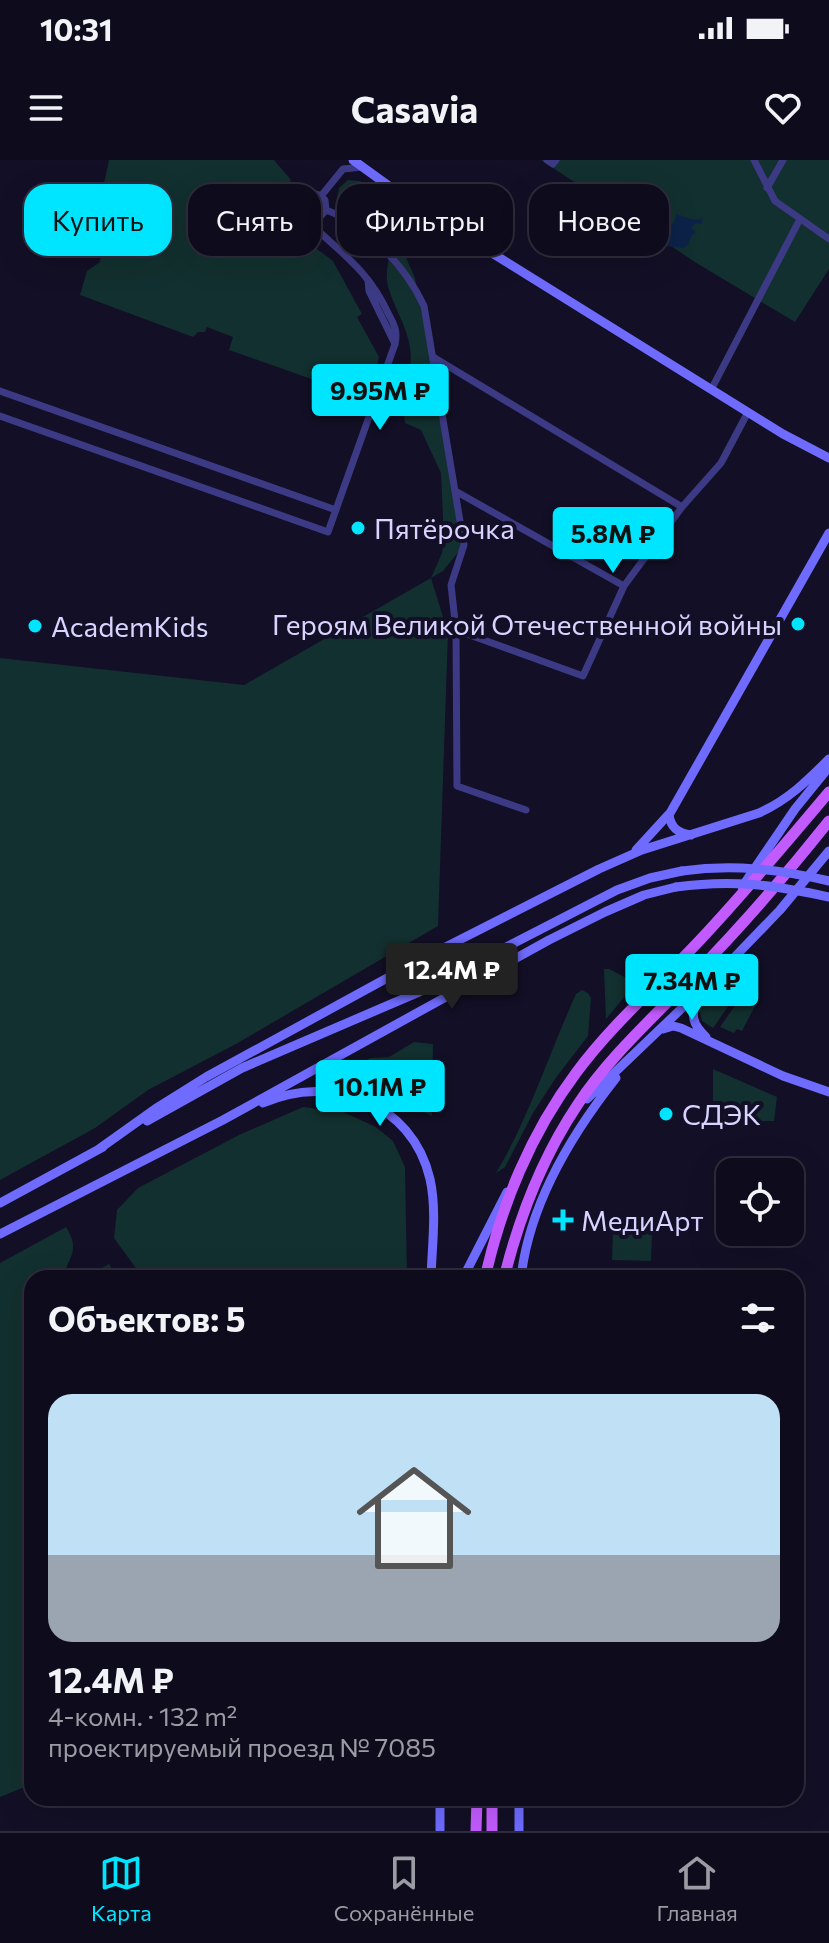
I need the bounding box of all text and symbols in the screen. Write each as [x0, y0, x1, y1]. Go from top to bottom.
text: 10:31 [40, 10, 113, 47]
icon: menu [24, 86, 68, 130]
text: Casavia [351, 86, 478, 130]
icon: heart [761, 86, 805, 130]
chip: Купить [24, 184, 172, 256]
chip: Снять [188, 184, 321, 256]
chip: Фильтры [337, 184, 513, 256]
chip: Новое [529, 184, 669, 256]
pin: 9.95M ₽ [306, 364, 454, 432]
text: 9.95M ₽ [330, 374, 430, 405]
pin: 5.8M ₽ [548, 507, 678, 575]
place label: Пятёрочка [374, 511, 515, 545]
text: 5.8M ₽ [571, 517, 655, 548]
marker: Пятёрочка [349, 519, 367, 537]
place label: Героям Великой Отечественной войны [272, 607, 782, 641]
place label: AcademKids [51, 609, 208, 643]
marker: Героям Великой Отечественной войны [789, 615, 807, 633]
marker: AcademKids [26, 617, 44, 635]
pin: 12.4M ₽ [378, 943, 526, 1011]
text: 12.4M ₽ [404, 953, 500, 984]
pin: 7.34M ₽ [618, 954, 766, 1022]
text: 7.34M ₽ [643, 964, 741, 995]
pin: 10.1M ₽ [306, 1060, 454, 1128]
text: 10.1M ₽ [334, 1070, 426, 1101]
place label: СДЭК [682, 1097, 761, 1131]
marker: СДЭК [657, 1105, 675, 1123]
map controls [716, 1158, 804, 1246]
button: locate [716, 1158, 804, 1246]
place label: МедиАрт [581, 1203, 704, 1237]
marker: МедиАрт [552, 1209, 574, 1231]
icon: filters [736, 1296, 780, 1340]
text: Объектов: 5 [48, 1297, 245, 1339]
icon: home [342, 1446, 486, 1590]
text: 12.4M ₽ [48, 1658, 174, 1700]
text: 4-комн. · 132 m² [48, 1700, 237, 1731]
text: проектируемый проезд № 7085 [48, 1731, 436, 1762]
tab: Карта [91, 1851, 152, 1926]
tab: Сохранённые [334, 1851, 474, 1926]
tab: Главная [656, 1851, 738, 1926]

